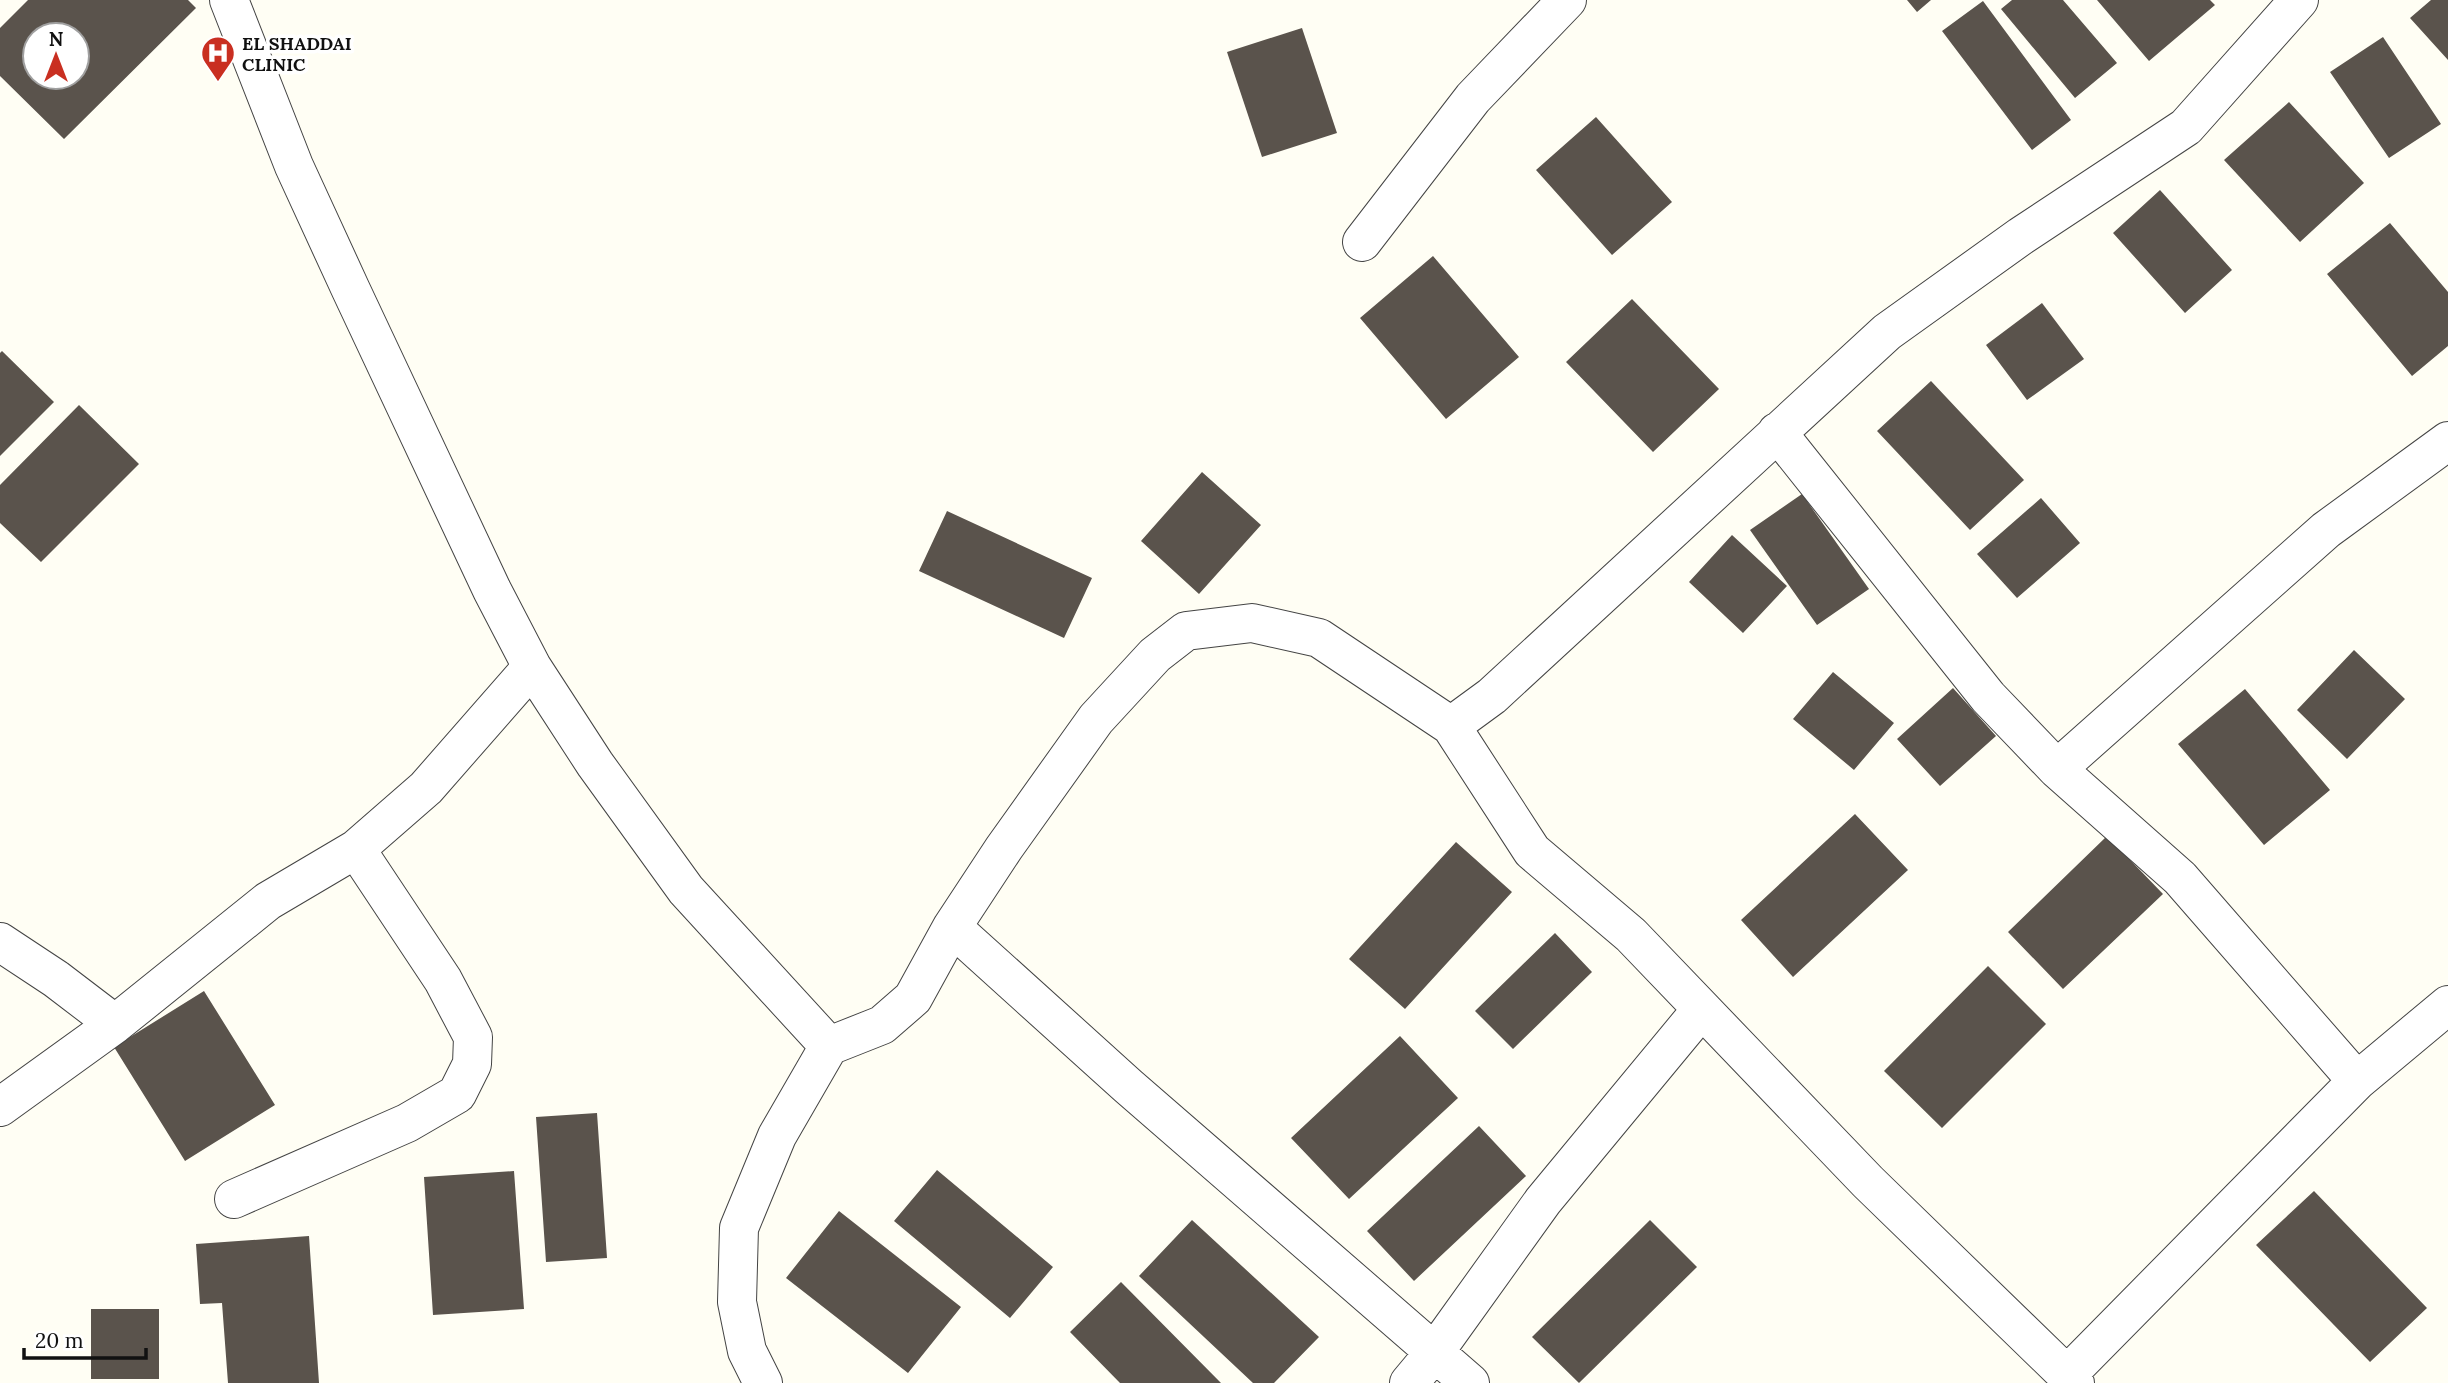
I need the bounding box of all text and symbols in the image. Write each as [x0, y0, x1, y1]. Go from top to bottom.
north arrow [21, 21, 91, 91]
text: N [49, 27, 64, 51]
place label: EL SHADDAI CLINIC [242, 32, 352, 76]
hospital icon: EL SHADDAI CLINIC [199, 34, 237, 83]
scale bar [24, 1316, 147, 1360]
text: 20 m [35, 1327, 84, 1354]

